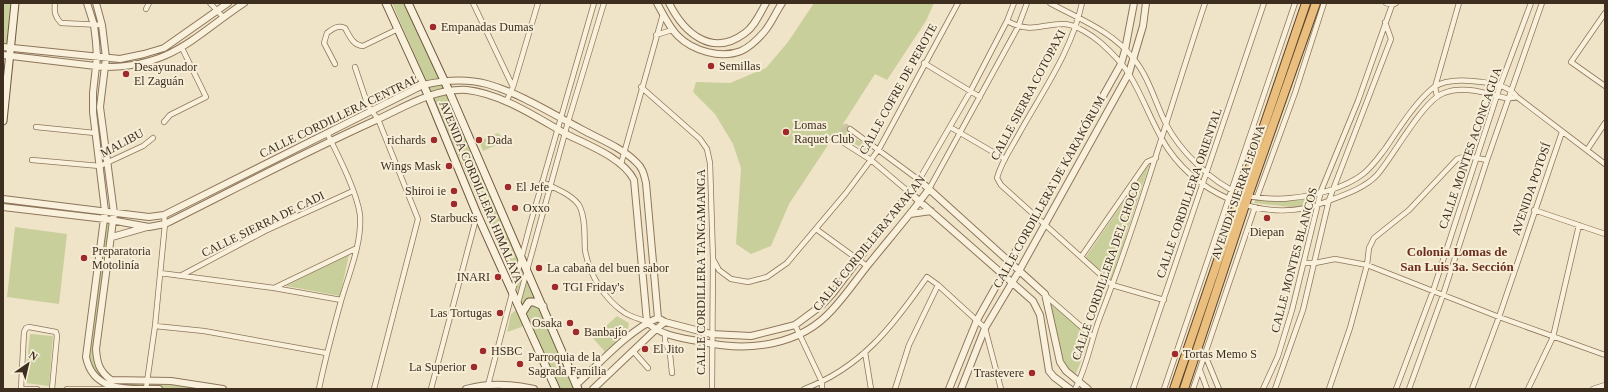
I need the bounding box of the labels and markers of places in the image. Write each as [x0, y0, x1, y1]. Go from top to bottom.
place label: Empanadas Dumas [441, 20, 534, 34]
marker: Empanadas Dumas [428, 22, 438, 32]
place label: Semillas [719, 59, 761, 73]
place label: Desayunador El Zaguán [134, 60, 197, 88]
marker: Semillas [706, 61, 716, 71]
marker: Desayunador El Zaguán [121, 69, 131, 79]
place label: Lomas Raquet Club [794, 118, 854, 146]
marker: Lomas Raquet Club [781, 127, 791, 137]
place label: richards [387, 133, 426, 147]
place label: Dada [487, 133, 513, 147]
marker: richards [429, 135, 439, 145]
marker: Dada [474, 135, 484, 145]
place label: Wings Mask [380, 159, 441, 173]
marker: Wings Mask [444, 161, 454, 171]
place label: El Jefe [516, 180, 549, 194]
marker: El Jefe [503, 182, 513, 192]
place label: Shiroi ie [405, 184, 446, 198]
marker: Shiroi ie [449, 186, 459, 196]
marker: Starbucks [449, 199, 459, 209]
place label: Oxxo [523, 201, 550, 215]
marker: Oxxo [510, 203, 520, 213]
place label: Starbucks [430, 211, 478, 225]
marker: Diepan [1262, 213, 1272, 223]
place label: Diepan [1250, 225, 1284, 239]
place label: Preparatoria Motolinía [92, 244, 151, 272]
marker: Preparatoria Motolinía [79, 253, 89, 263]
place label: La cabaña del buen sabor [547, 261, 669, 275]
marker: La cabaña del buen sabor [534, 263, 544, 273]
place label: INARI [457, 270, 490, 284]
marker: INARI [493, 272, 503, 282]
place label: TGI Friday's [563, 280, 624, 294]
marker: TGI Friday's [550, 282, 560, 292]
place label: Las Tortugas [430, 306, 492, 320]
marker: Las Tortugas [495, 308, 505, 318]
place label: Osaka [532, 316, 563, 330]
marker: Osaka [565, 318, 575, 328]
place label: Banbajío [584, 325, 627, 339]
marker: Banbajío [571, 327, 581, 337]
place label: El Jito [653, 342, 684, 356]
place label: HSBC [491, 344, 522, 358]
marker: El Jito [640, 344, 650, 354]
marker: HSBC [478, 346, 488, 356]
place label: Tortas Memo S [1183, 347, 1257, 361]
marker: Tortas Memo S [1170, 349, 1180, 359]
place label: Parroquia de la Sagrada Familia [528, 350, 607, 378]
marker: Parroquia de la Sagrada Familia [515, 359, 525, 369]
place label: La Superior [409, 360, 466, 374]
marker: La Superior [469, 362, 479, 372]
place label: Trastevere [974, 366, 1024, 380]
marker: Trastevere [1027, 368, 1037, 378]

